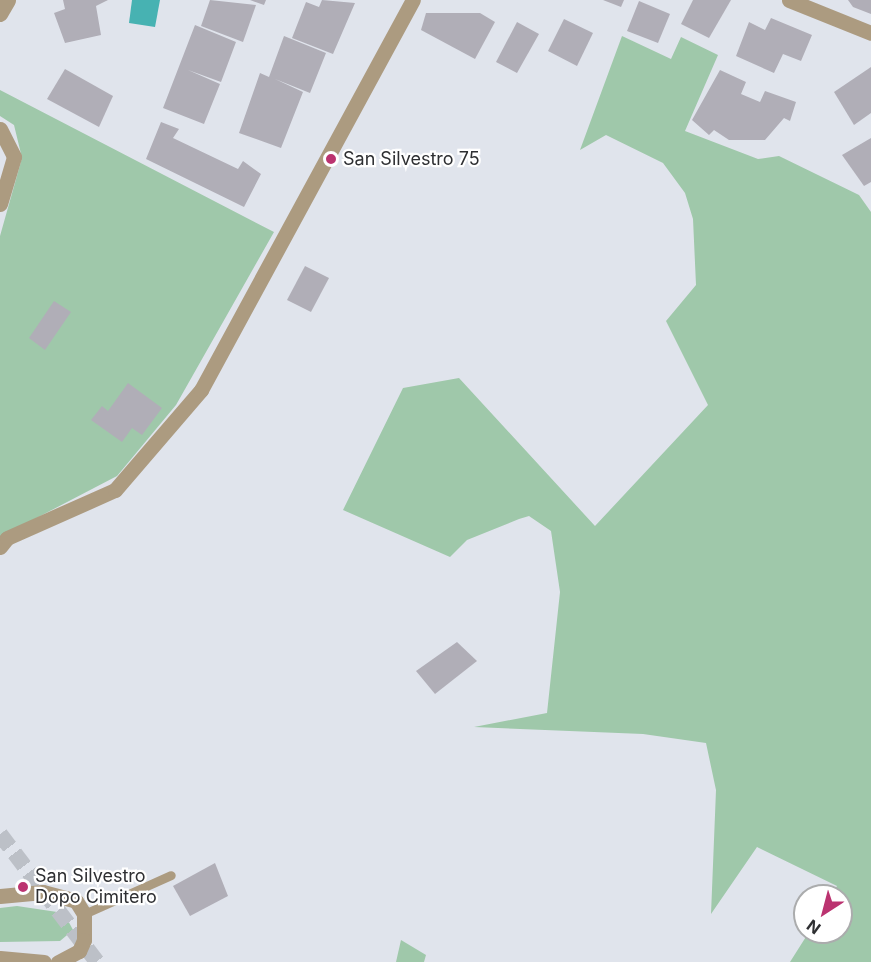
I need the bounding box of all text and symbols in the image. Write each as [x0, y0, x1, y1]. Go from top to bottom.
place label: San Silvestro 75 [343, 148, 480, 170]
marker: San Silvestro 75 [324, 152, 338, 166]
place label: San Silvestro Dopo Cimitero [35, 866, 157, 908]
marker: San Silvestro Dopo Cimitero [16, 880, 30, 894]
north arrow [793, 884, 853, 944]
text: N [803, 915, 824, 939]

